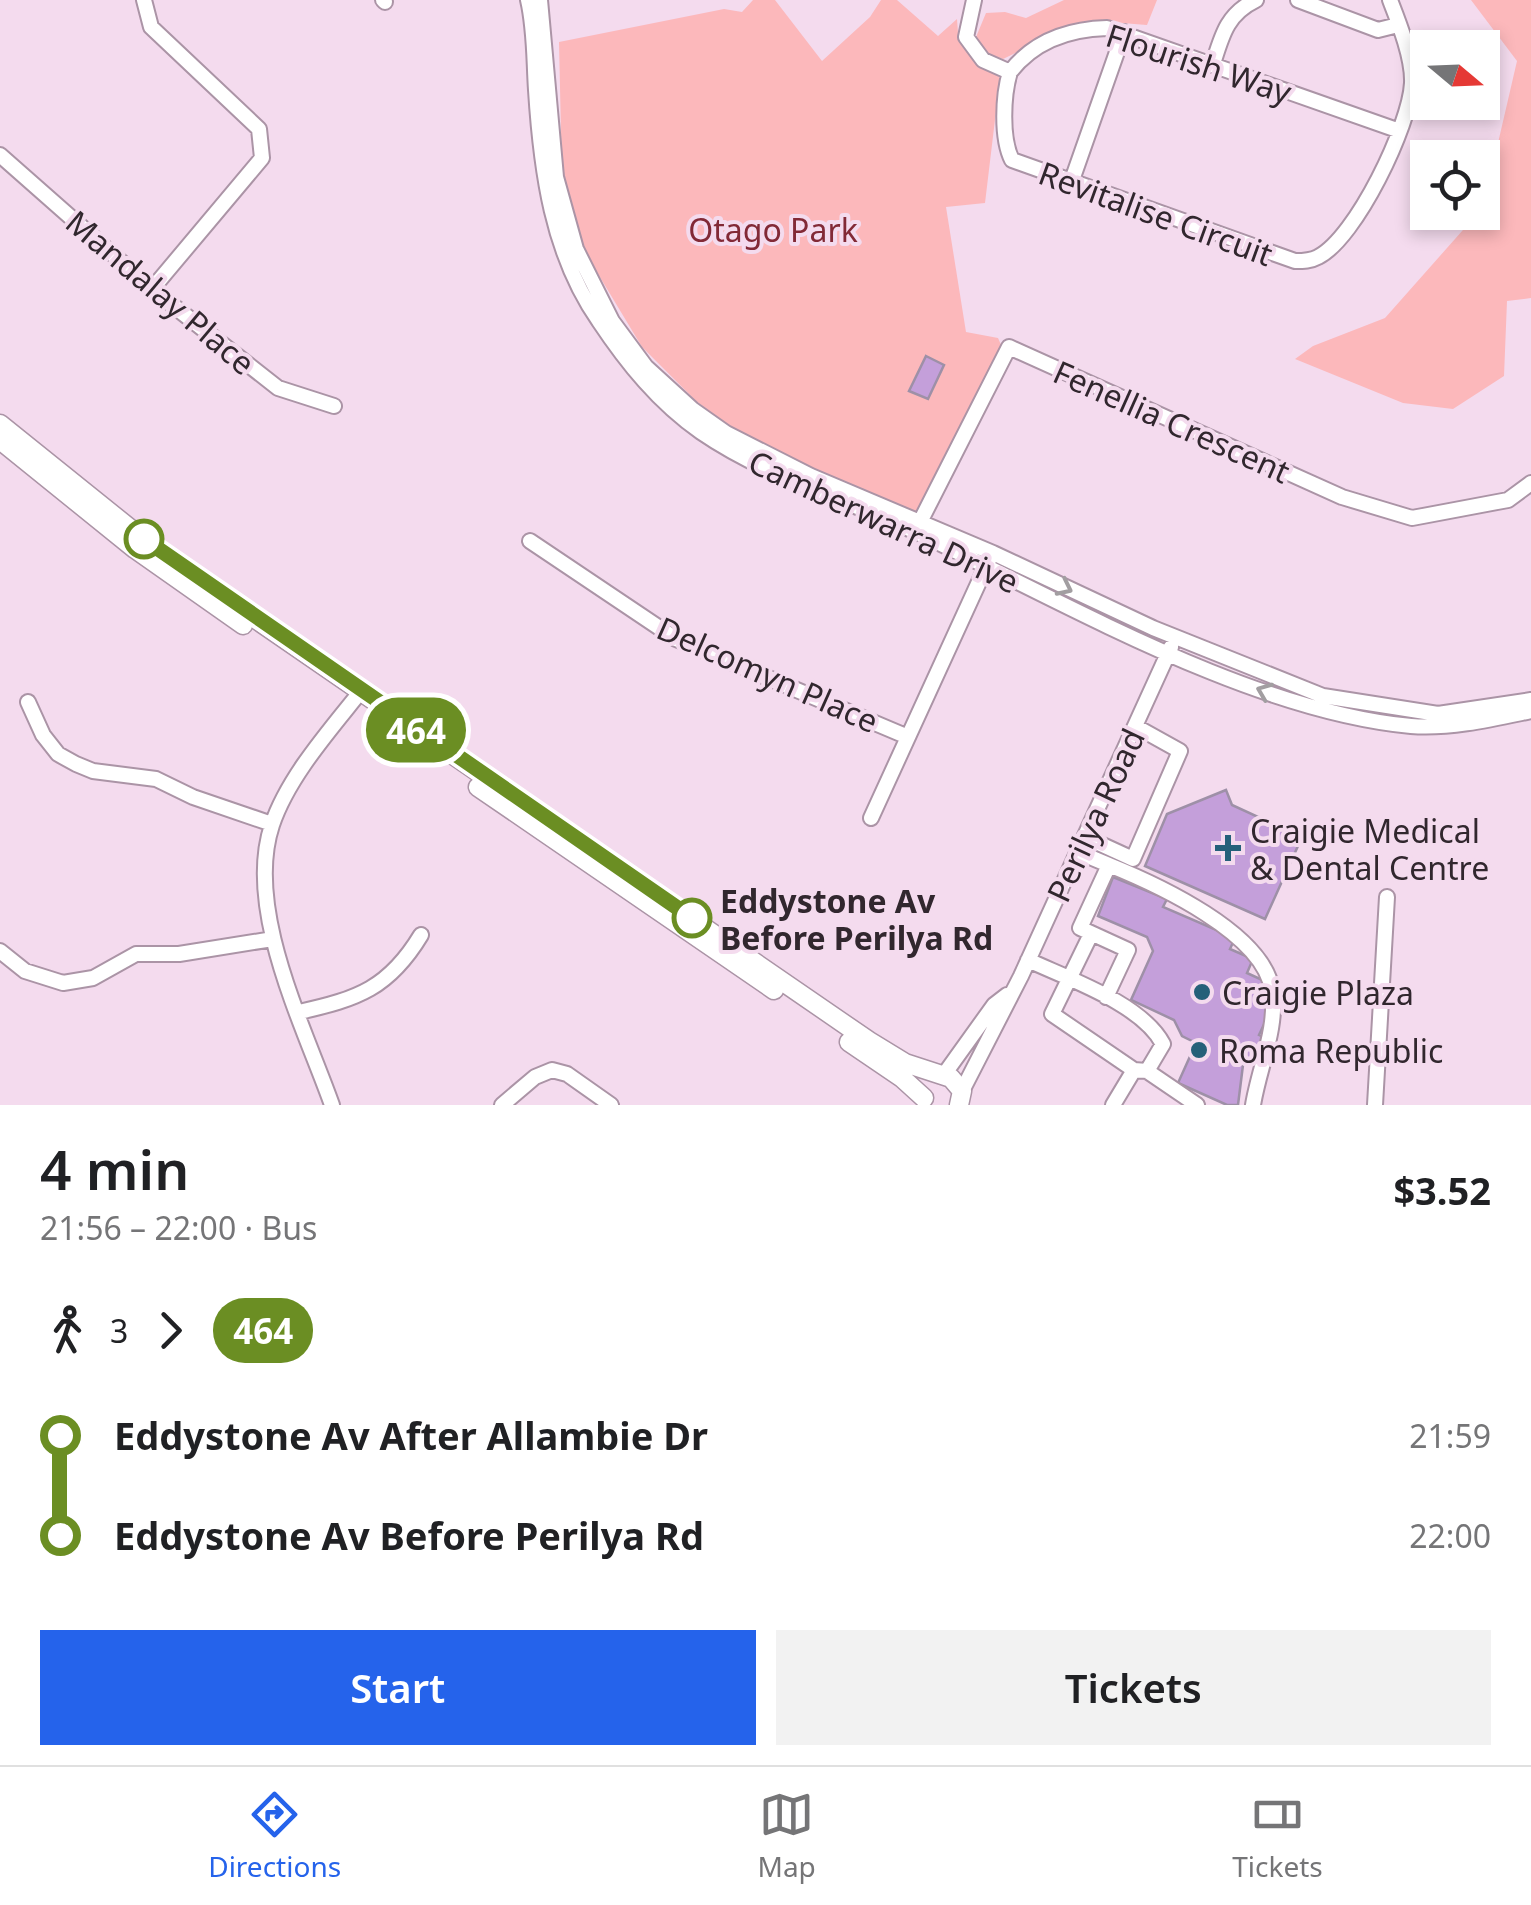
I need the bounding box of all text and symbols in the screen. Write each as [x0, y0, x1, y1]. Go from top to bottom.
street label: Flourish Way [1101, 13, 1298, 113]
north arrow [1410, 30, 1500, 120]
map controls [1410, 30, 1500, 230]
button: locate [1410, 140, 1500, 230]
street label: Revitalise Circuit [1033, 151, 1279, 275]
street label: Mandalay Place [57, 200, 265, 384]
park label: Otago Park [688, 208, 858, 251]
street label: Fenellia Crescent [1047, 350, 1297, 492]
street label: Camberwarra Drive [742, 440, 1026, 602]
unlabelled marker [125, 520, 163, 558]
one-way arrow [1055, 575, 1073, 595]
street label: Delcomyn Place [651, 606, 885, 742]
one-way arrow [1256, 683, 1274, 703]
line badge: 464 [358, 698, 474, 762]
text: 464 [386, 707, 446, 754]
street label: Perilya Road [1036, 721, 1154, 909]
place label: Craigie Medical & Dental Centre [1250, 809, 1489, 889]
marker: Craigie Medical & Dental Centre [1215, 835, 1241, 861]
place label: Eddystone Av Before Perilya Rd [720, 879, 993, 959]
marker: Eddystone Av Before Perilya Rd [673, 899, 711, 937]
place label: Craigie Plaza [1222, 971, 1414, 1014]
marker: Craigie Plaza [1191, 981, 1213, 1003]
place label: Roma Republic [1219, 1029, 1443, 1072]
marker: Roma Republic [1188, 1039, 1210, 1061]
text: 4 min [40, 1131, 189, 1206]
text: $3.52 [1393, 1164, 1491, 1216]
text: 21:56 – 22:00 · Bus [40, 1206, 317, 1249]
icon: walk [40, 1303, 95, 1358]
icon: forward [143, 1303, 198, 1358]
text: 464 [233, 1307, 293, 1354]
text: 3 [110, 1309, 128, 1352]
text: Eddystone Av After Allambie Dr [114, 1409, 708, 1461]
text: 21:59 [1409, 1414, 1491, 1457]
text: Eddystone Av Before Perilya Rd [114, 1509, 704, 1561]
text: 22:00 [1409, 1514, 1491, 1557]
button: Start [40, 1630, 756, 1745]
button: Tickets [776, 1630, 1491, 1745]
tab: Directions [208, 1787, 341, 1885]
tab: Map [758, 1787, 816, 1885]
tab: Tickets [1232, 1787, 1323, 1885]

